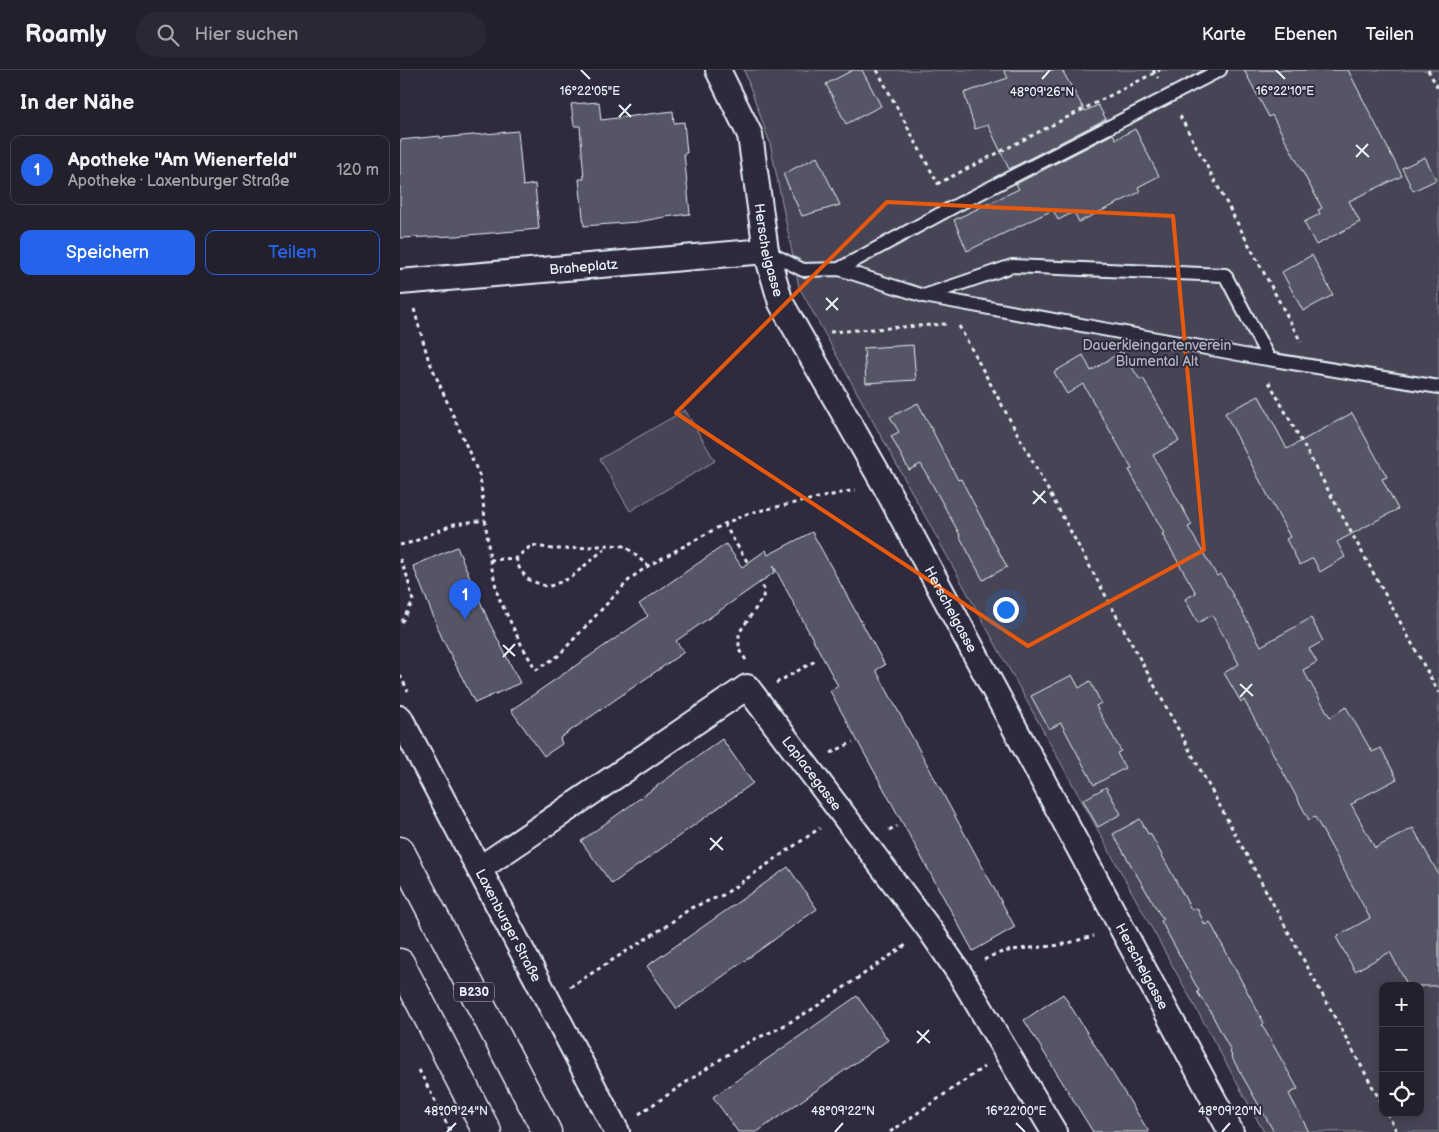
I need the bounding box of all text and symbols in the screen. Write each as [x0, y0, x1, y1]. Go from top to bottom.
search box [136, 12, 486, 57]
text: Roamly [25, 20, 106, 49]
icon: search [154, 21, 182, 49]
text: Hier suchen [194, 23, 299, 46]
text: Karte [1202, 24, 1246, 45]
text: Ebenen [1274, 24, 1337, 45]
text: Teilen [1365, 24, 1414, 45]
text: 16°22'05"E [560, 84, 620, 99]
text: 16°22'10"E [1256, 84, 1314, 99]
text: 48°09'26"N [1010, 85, 1074, 100]
text: In der Nähe [20, 90, 134, 115]
text: Apotheke "Am Wienerfeld" [68, 149, 297, 172]
text: 1 [34, 161, 40, 180]
text: 120 m [336, 161, 379, 180]
text: Apotheke · Laxenburger Straße [68, 172, 289, 191]
street label: Herschelgasse [750, 202, 787, 299]
button: Speichern [20, 230, 195, 275]
button: Teilen [205, 230, 380, 275]
street label: Braheplatz [549, 256, 619, 278]
park label: Dauerkleingartenverein Blumental Alt [1083, 337, 1232, 370]
street label: Herschelgasse [921, 563, 981, 656]
pin: 1 [449, 579, 481, 620]
your location [993, 597, 1019, 623]
street label: Laplacegasse [778, 733, 845, 814]
street label: Laxenburger Straße [472, 866, 545, 985]
street label: Herschelgasse [1112, 920, 1172, 1013]
road number: B230 [454, 982, 494, 1002]
map controls [1379, 982, 1424, 1117]
button: + [1379, 982, 1424, 1027]
button: − [1379, 1027, 1424, 1072]
button: locate [1379, 1072, 1424, 1117]
text: 48°09'24"N [424, 1104, 488, 1119]
text: 48°09'22"N [811, 1104, 875, 1119]
text: 16°22'00"E [986, 1104, 1046, 1119]
text: 48°09'20"N [1198, 1104, 1262, 1119]

